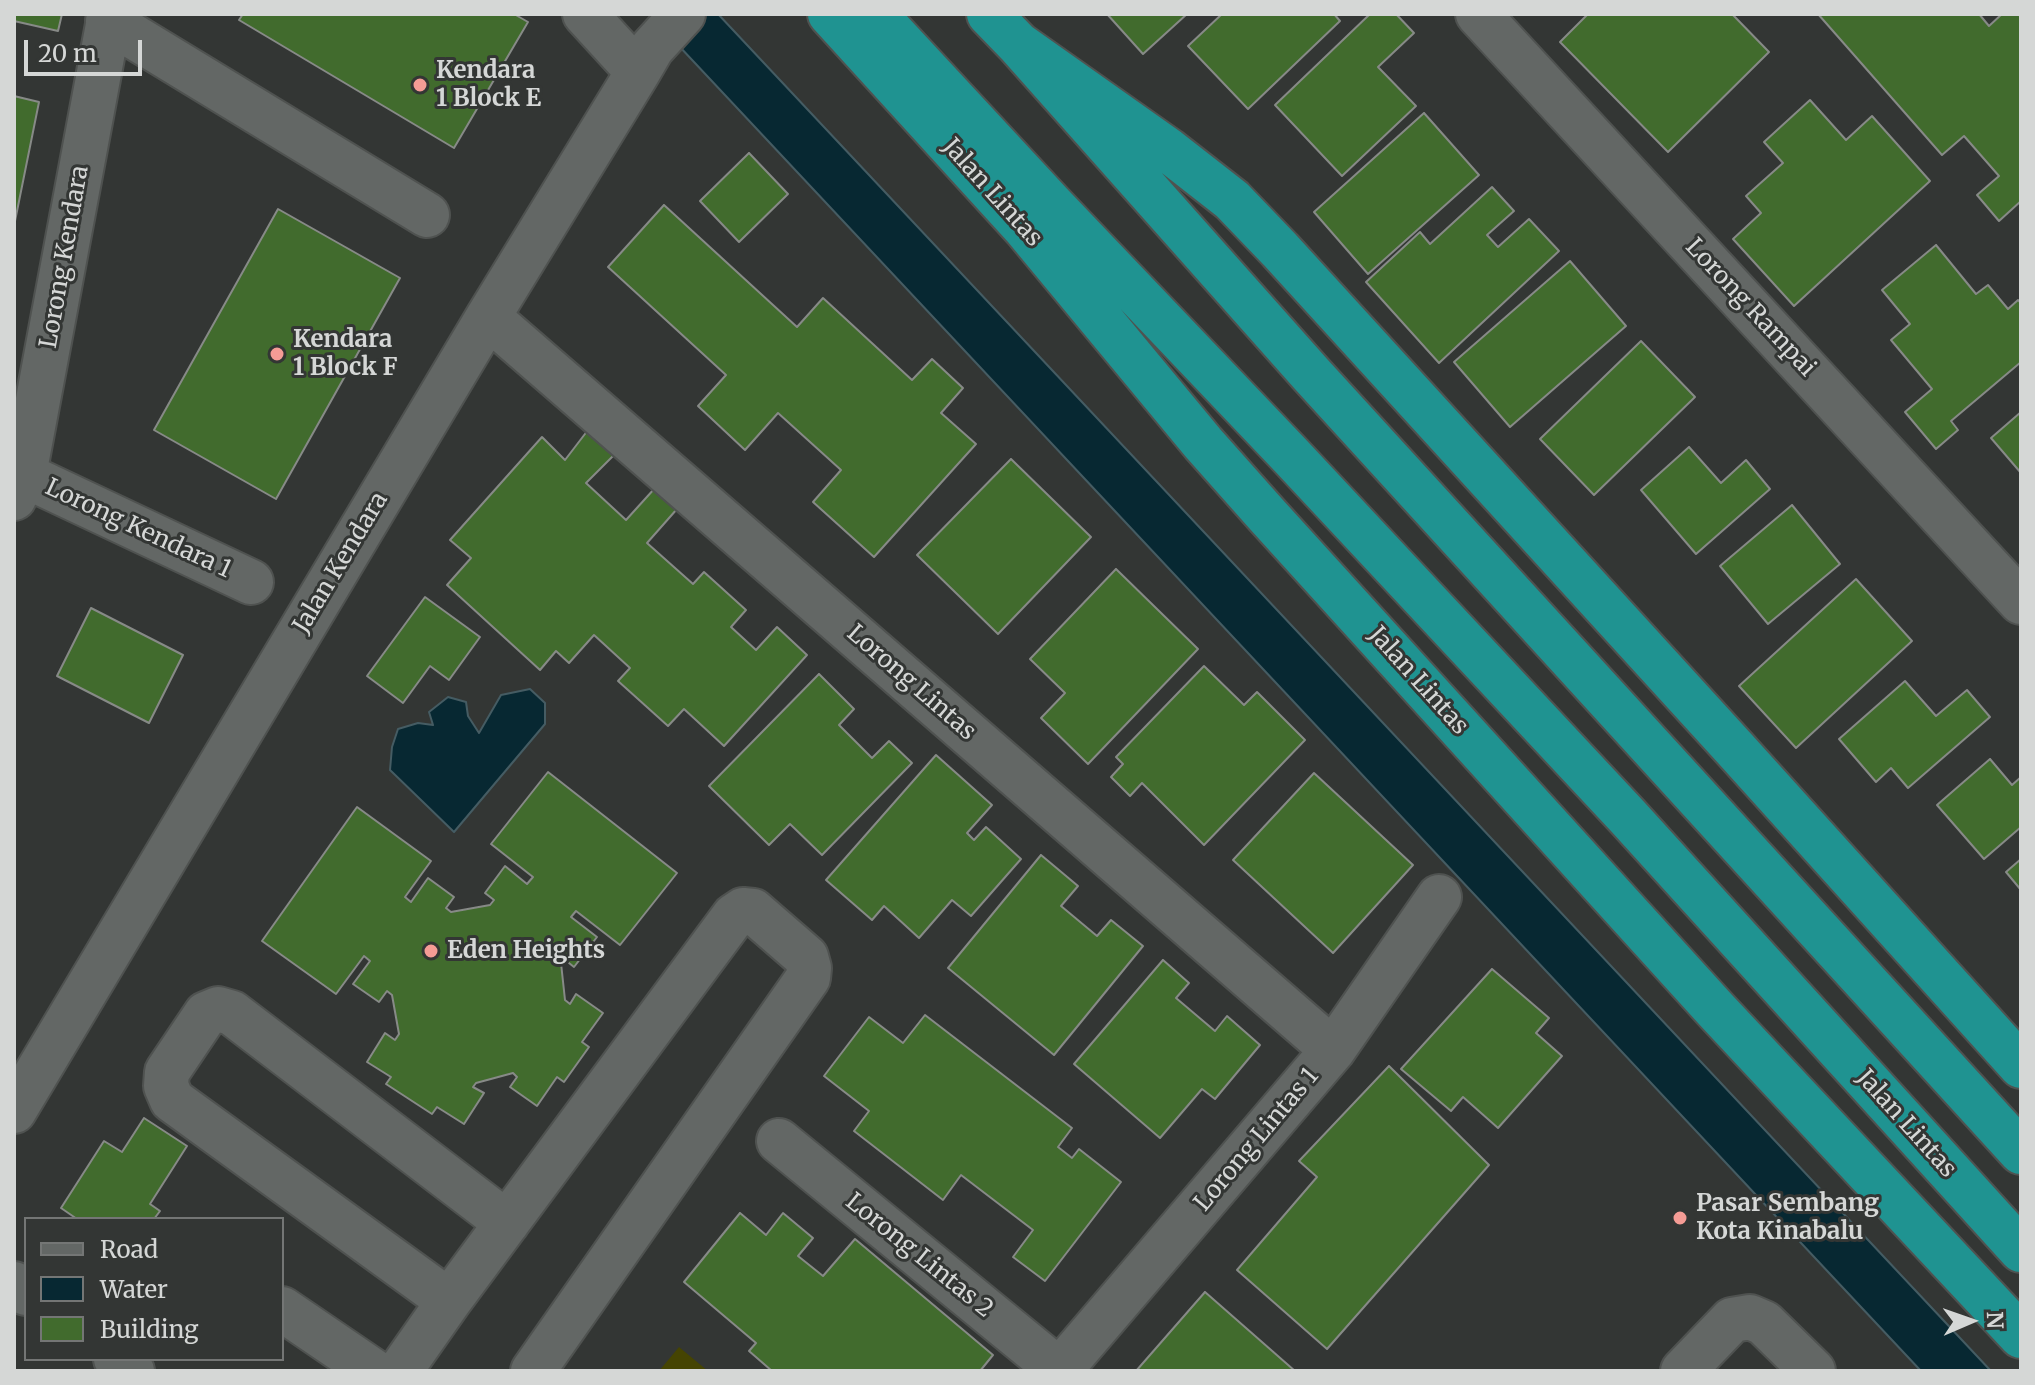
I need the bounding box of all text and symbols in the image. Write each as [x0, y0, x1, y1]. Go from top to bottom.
scale bar [28, 24, 146, 74]
text: 20 m [38, 38, 97, 69]
place label: Kendara 1 Block E [436, 57, 541, 113]
marker: Kendara 1 Block E [411, 76, 429, 94]
street label: Jalan Lintas [936, 133, 1048, 253]
street label: Lorong Kendara [35, 163, 95, 351]
street label: Lorong Rampai [1679, 233, 1821, 383]
place label: Kendara 1 Block F [293, 326, 397, 382]
marker: Kendara 1 Block F [268, 345, 286, 363]
street label: Lorong Kendara 1 [41, 473, 235, 585]
street label: Jalan Kendara [288, 487, 394, 639]
street label: Lorong Lintas [841, 619, 981, 747]
street label: Jalan Lintas [1362, 621, 1474, 741]
place label: Eden Heights [447, 937, 605, 965]
marker: Eden Heights [422, 942, 440, 960]
street label: Lorong Lintas 1 [1189, 1063, 1325, 1217]
street label: Jalan Lintas [1850, 1064, 1962, 1184]
street label: Lorong Lintas 2 [840, 1188, 998, 1324]
place label: Pasar Sembang Kota Kinabalu [1696, 1190, 1879, 1246]
marker: Pasar Sembang Kota Kinabalu [1671, 1209, 1689, 1227]
legend [24, 1217, 284, 1361]
text: Road [100, 1234, 158, 1265]
text: Water [100, 1274, 168, 1305]
north arrow [1931, 1281, 2011, 1361]
text: N [1981, 1311, 2009, 1329]
text: Building [100, 1314, 199, 1345]

